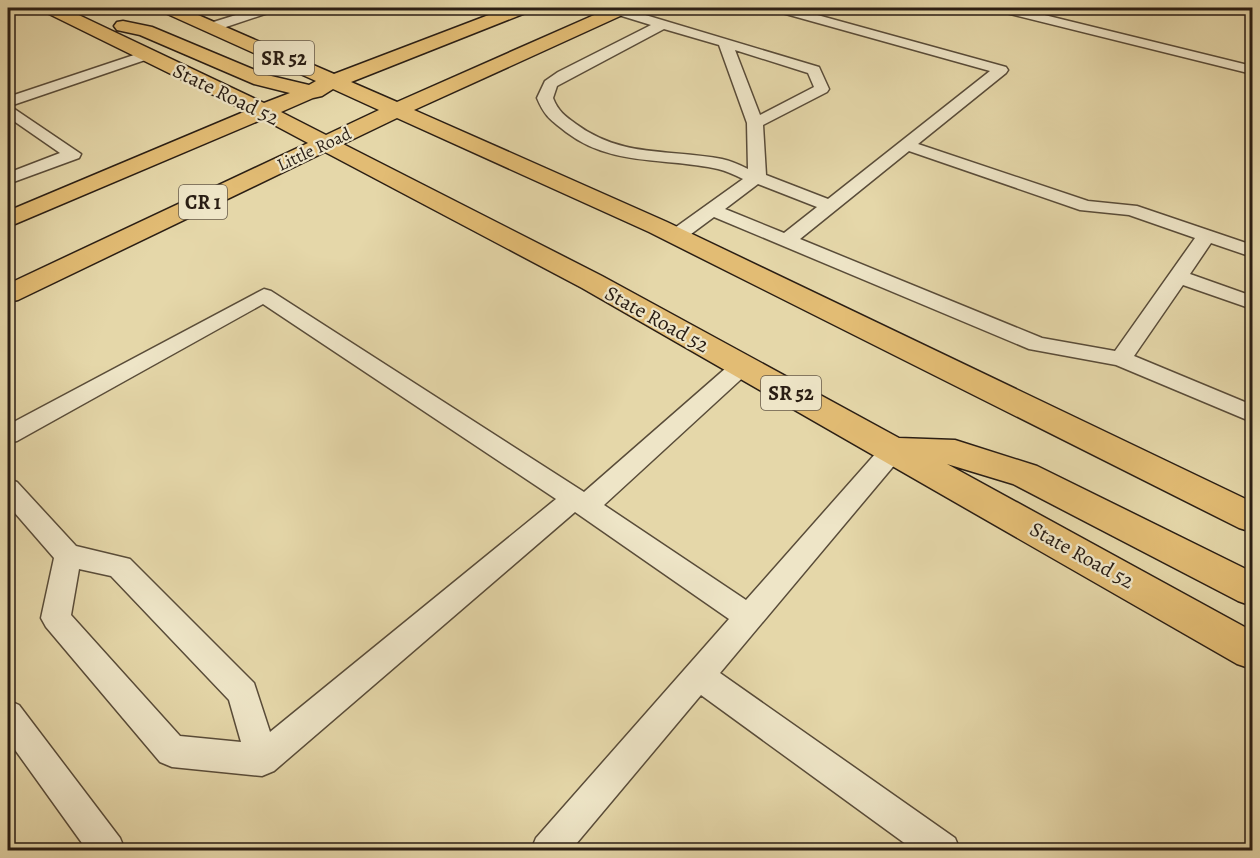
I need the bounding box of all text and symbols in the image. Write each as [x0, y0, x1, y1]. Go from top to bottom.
road number: SR 52 [254, 41, 314, 75]
street label: State Road 52 [168, 56, 284, 132]
street label: Little Road [273, 121, 355, 177]
road number: CR 1 [179, 185, 227, 219]
street label: State Road 52 [600, 279, 714, 359]
road number: SR 52 [761, 376, 821, 410]
street label: State Road 52 [1025, 515, 1139, 595]

